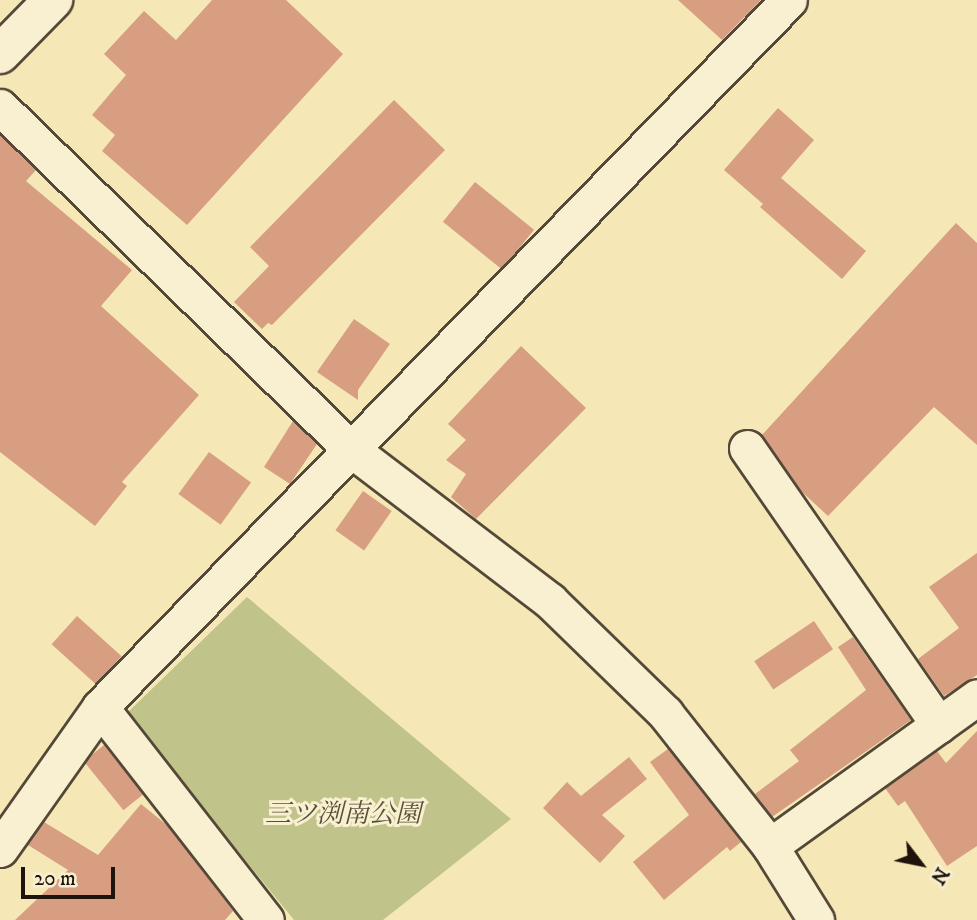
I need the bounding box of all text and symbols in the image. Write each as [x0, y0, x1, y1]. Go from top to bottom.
park label: 三ツ渕南公園 [265, 799, 421, 831]
north arrow [886, 829, 956, 899]
scale bar [24, 853, 119, 897]
text: N [925, 863, 953, 888]
text: 20 m [34, 866, 76, 892]

